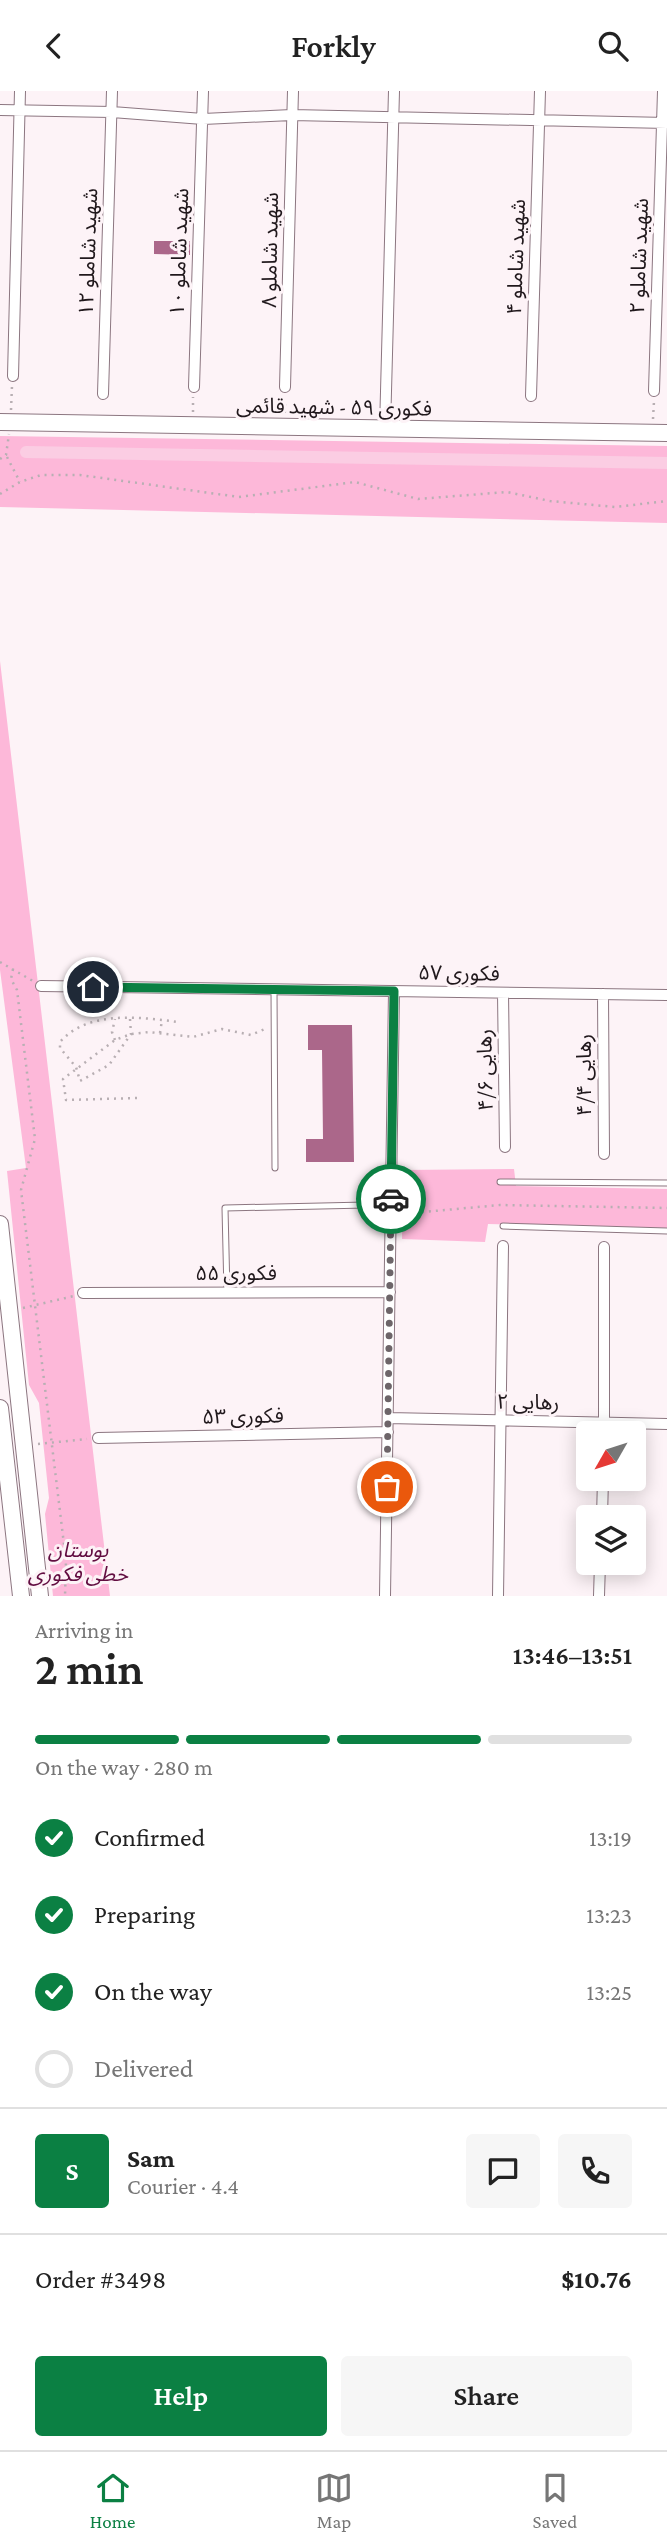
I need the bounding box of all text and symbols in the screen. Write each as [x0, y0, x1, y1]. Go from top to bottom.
icon: back [35, 27, 73, 65]
icon: search [594, 27, 632, 65]
text: Forkly [291, 28, 376, 64]
street label: شهید شاملو ۱۲ [74, 188, 102, 316]
street label: شهید شاملو ۱۰ [165, 188, 193, 316]
street label: شهید شاملو ۸ [257, 192, 283, 308]
street label: شهید شاملو ۲ [625, 198, 653, 314]
street label: شهید شاملو ۴ [502, 199, 530, 315]
street label: فکوری ۵۹ - شهید قائمی [236, 393, 432, 421]
pin [63, 957, 123, 1017]
street label: فکوری ۵۷ [418, 960, 500, 986]
icon: home [74, 968, 112, 1006]
street label: رهایی ۴/۶ [472, 1029, 498, 1111]
street label: رهایی ۴/۴ [572, 1034, 596, 1116]
courier [356, 1164, 426, 1234]
icon: car [372, 1180, 410, 1218]
street label: فکوری ۵۵ [195, 1261, 277, 1285]
street label: رهایی ۲ [496, 1389, 560, 1415]
street label: فکوری ۵۳ [202, 1403, 284, 1429]
north arrow [576, 1421, 646, 1491]
map controls [576, 1421, 646, 1575]
pin [357, 1457, 417, 1517]
icon: bag [368, 1468, 406, 1506]
button: layers [576, 1505, 646, 1575]
park label: بوستان خطی فکوری [28, 1538, 129, 1586]
text: Arriving in [35, 1617, 133, 1643]
text: 13:46–13:51 [513, 1641, 632, 1670]
text: 2 min [35, 1643, 143, 1694]
text: On the way · 280 m [35, 1754, 213, 1780]
icon: check [35, 1819, 73, 1857]
text: Confirmed [94, 1823, 205, 1852]
text: 13:19 [589, 1825, 632, 1851]
icon: check [35, 1896, 73, 1934]
text: Preparing [94, 1900, 195, 1929]
text: 13:23 [586, 1902, 632, 1928]
icon: check [35, 1973, 73, 2011]
text: On the way [94, 1977, 212, 2006]
text: 13:25 [586, 1979, 632, 2005]
text: Delivered [94, 2054, 193, 2083]
button: chat [466, 2134, 540, 2208]
button: phone [558, 2134, 632, 2208]
text: Sam [127, 2144, 175, 2173]
text: S [66, 2157, 79, 2186]
text: Courier · 4.4 [127, 2173, 239, 2199]
text: Order #3498 [35, 2265, 166, 2294]
text: $10.76 [561, 2265, 632, 2294]
button: Help [35, 2356, 327, 2436]
button: Share [341, 2356, 632, 2436]
tab: Home [90, 2469, 135, 2532]
tab: Map [315, 2469, 353, 2532]
tab: Saved [533, 2469, 577, 2532]

